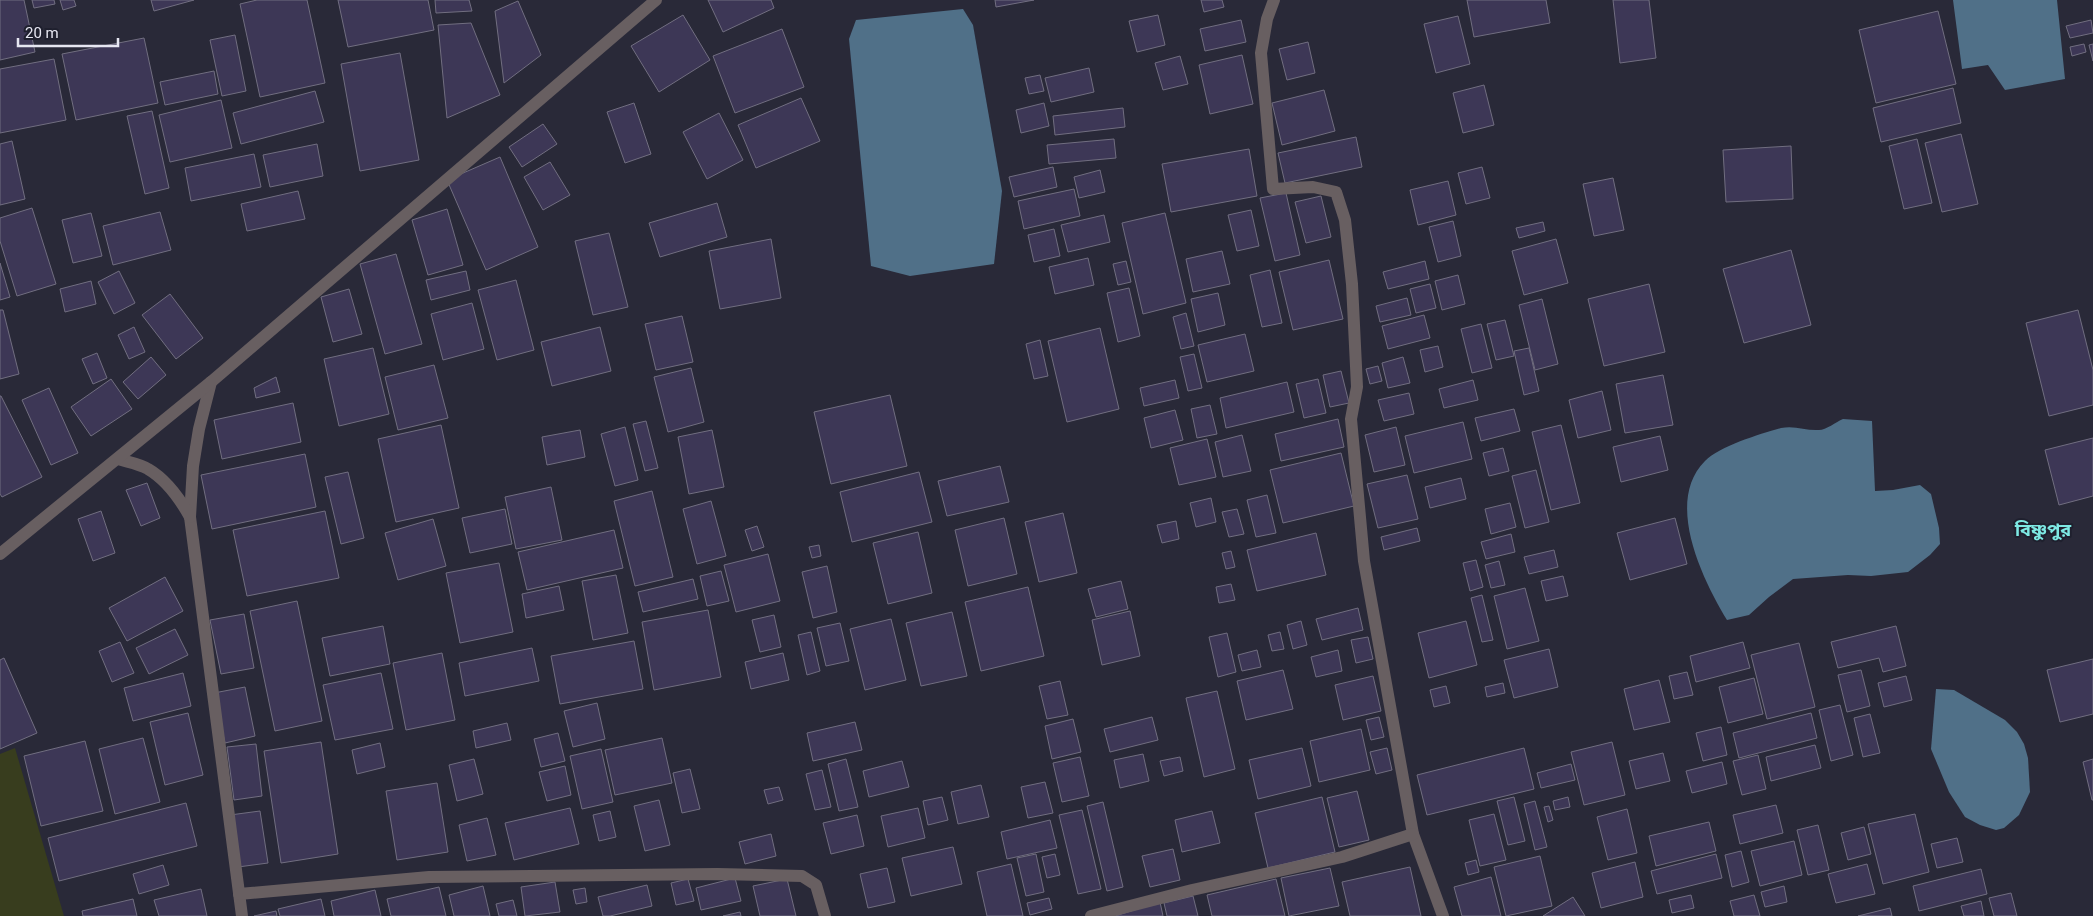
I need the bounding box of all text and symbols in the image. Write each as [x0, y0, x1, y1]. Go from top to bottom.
scale bar [18, 15, 118, 47]
text: 20 m [25, 24, 59, 42]
district label: বিষ্ণুপুর [2014, 519, 2072, 541]

